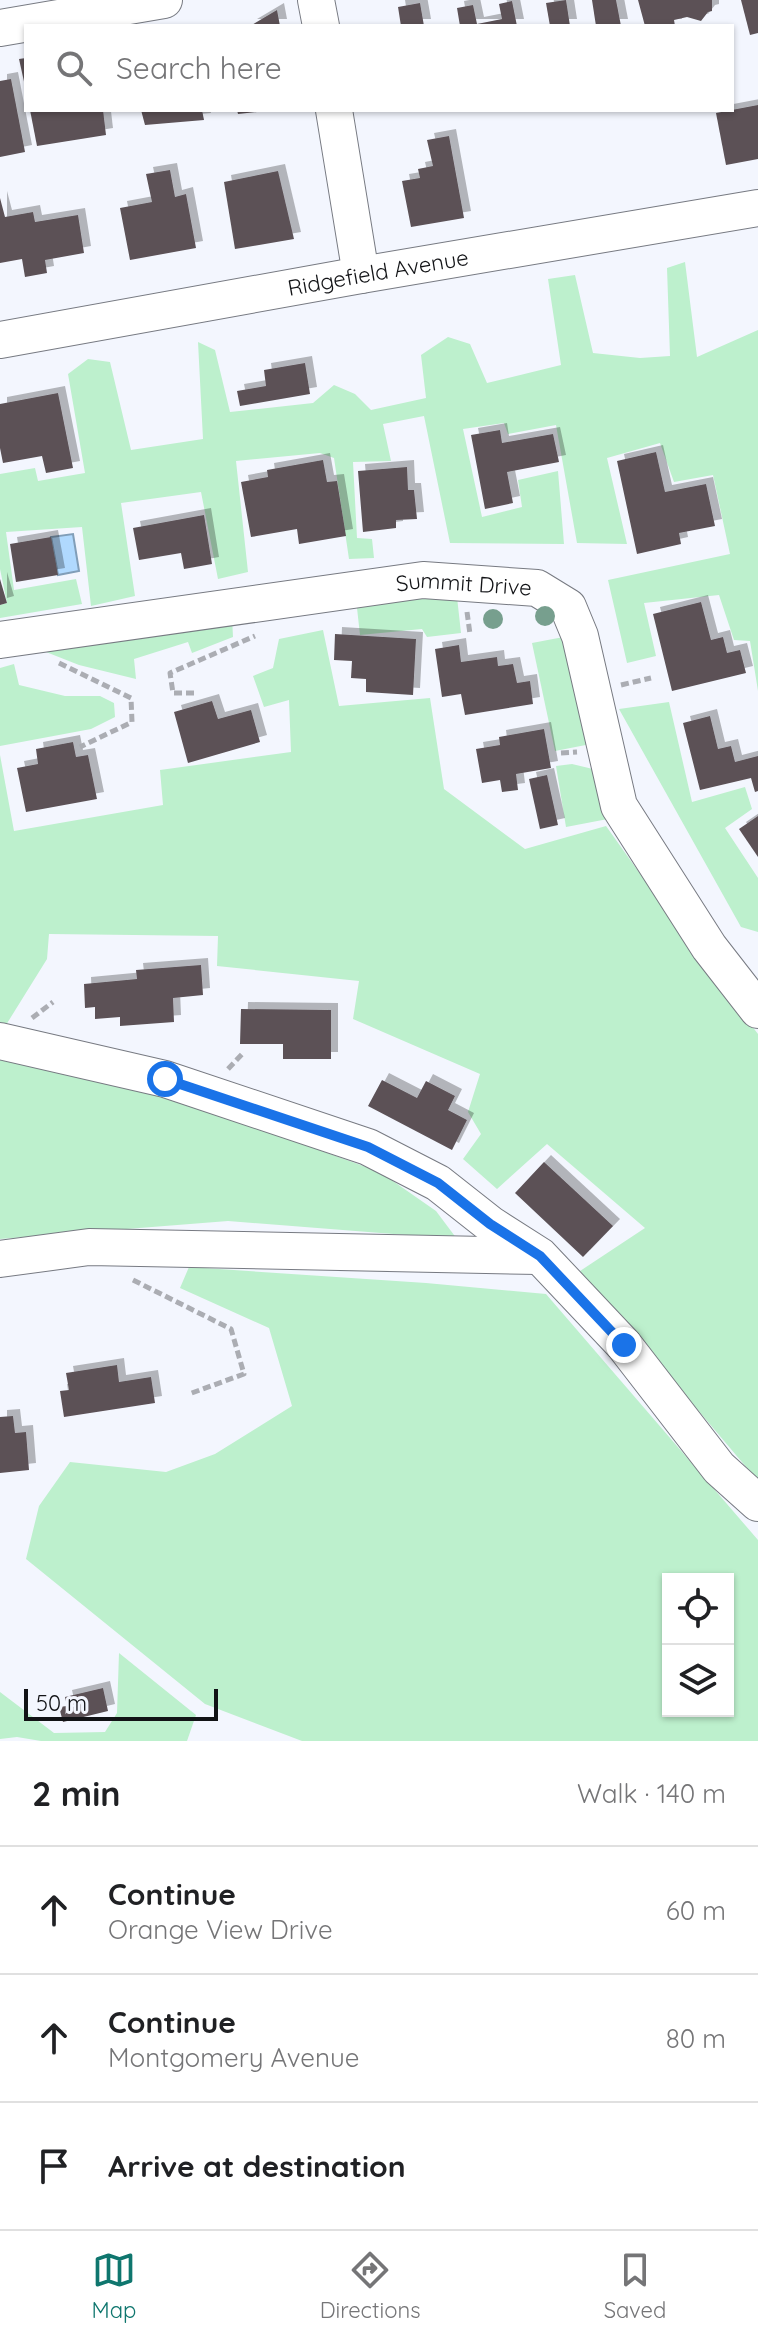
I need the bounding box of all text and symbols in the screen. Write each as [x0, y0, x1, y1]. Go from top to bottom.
search box [24, 24, 734, 112]
icon: search [52, 46, 96, 90]
text: Search here [116, 49, 282, 87]
street label: Ridgefield Avenue [285, 243, 471, 302]
street label: Summit Drive [394, 566, 533, 602]
route start [147, 1061, 183, 1097]
route end [606, 1327, 642, 1363]
map controls [662, 1573, 734, 1717]
button: locate [662, 1573, 734, 1645]
button: layers [662, 1645, 734, 1717]
scale bar [24, 1685, 218, 1721]
text: 50 m [36, 1689, 87, 1717]
text: 2 min [32, 1772, 121, 1815]
text: Walk · 140 m [577, 1777, 726, 1810]
text: Continue [108, 1875, 236, 1913]
icon: ahead [32, 1888, 76, 1932]
text: 60 m [666, 1894, 726, 1927]
text: Orange View Drive [108, 1913, 333, 1946]
text: Continue [108, 2003, 236, 2041]
icon: ahead [32, 2016, 76, 2060]
text: 80 m [666, 2022, 726, 2055]
text: Montgomery Avenue [108, 2041, 360, 2074]
icon: arrive [32, 2144, 76, 2188]
text: Arrive at destination [108, 2147, 406, 2185]
tab: Map [92, 2248, 136, 2324]
tab: Directions [320, 2248, 420, 2324]
tab: Saved [604, 2248, 666, 2324]

